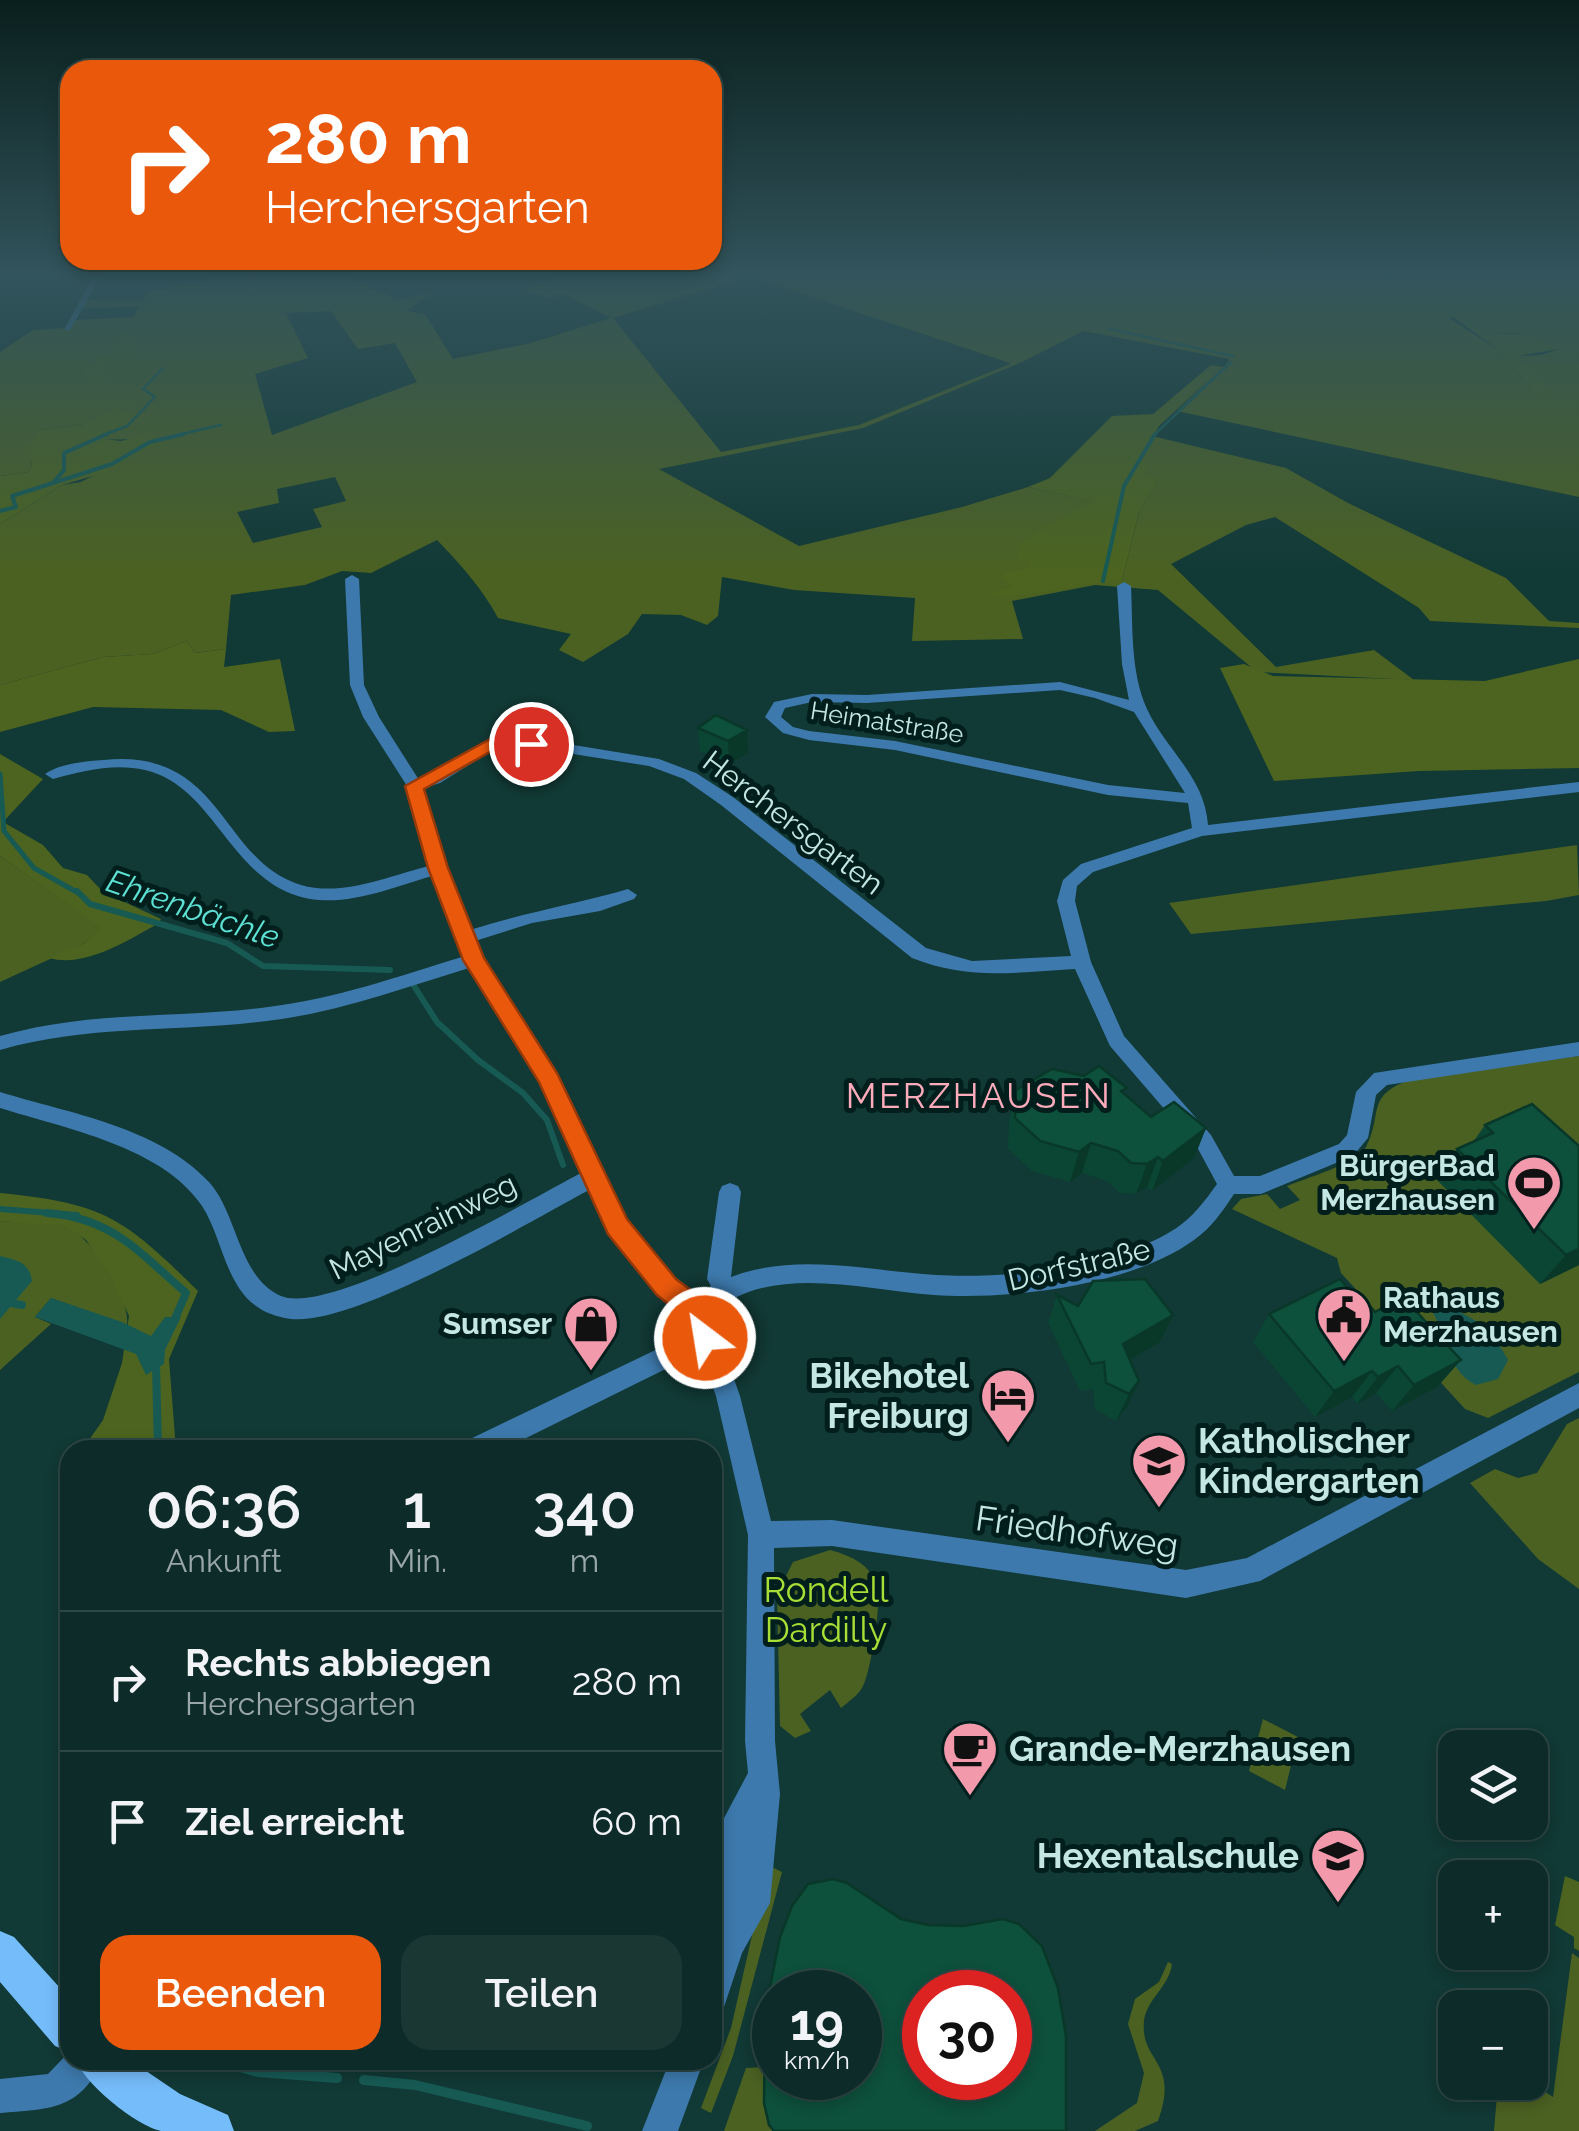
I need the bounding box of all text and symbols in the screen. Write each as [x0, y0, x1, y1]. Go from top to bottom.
text: 280 m [265, 97, 472, 179]
icon: right [100, 100, 230, 230]
text: Herchersgarten [265, 181, 590, 234]
street label: Heimatstraße [808, 695, 966, 749]
pin [489, 702, 574, 787]
icon: arrive [504, 717, 559, 772]
street label: Herchersgarten [696, 743, 890, 902]
water label: Ehrenbächle [102, 862, 284, 955]
district label: MERZHAUSEN [846, 1075, 1112, 1116]
place label: BürgerBad Merzhausen [1320, 1148, 1495, 1217]
sports icon: BürgerBad Merzhausen [1504, 1153, 1564, 1232]
street label: Mayenrainweg [324, 1166, 522, 1287]
street label: Dorfstraße [1004, 1231, 1154, 1298]
place label: Rathaus Merzhausen [1383, 1280, 1558, 1349]
public building icon: Rathaus Merzhausen [1314, 1285, 1374, 1364]
position arrow [653, 1286, 757, 1390]
shop icon: Sumser [561, 1294, 621, 1373]
place label: Sumser [443, 1306, 552, 1341]
place label: Bikehotel Freiburg [809, 1355, 970, 1436]
hotel icon: Bikehotel Freiburg [978, 1366, 1038, 1445]
place label: Katholischer Kindergarten [1198, 1420, 1420, 1501]
school or university icon: Katholischer Kindergarten [1129, 1431, 1189, 1510]
text: 06:36 [146, 1472, 302, 1542]
text: 1 [403, 1472, 431, 1542]
text: 340 [533, 1472, 636, 1542]
street label: Friedhofweg [973, 1497, 1181, 1566]
text: Ankunft [166, 1542, 282, 1579]
text: Min. [387, 1542, 447, 1579]
text: m [570, 1542, 599, 1579]
park label: Rondell Dardilly [764, 1569, 889, 1650]
text: Rechts abbiegen [185, 1640, 491, 1685]
icon: right [100, 1654, 155, 1709]
text: 280 m [572, 1659, 682, 1704]
text: Herchersgarten [185, 1685, 416, 1722]
cafe icon: Grande-Merzhausen [940, 1719, 1000, 1798]
place label: Grande-Merzhausen [1009, 1728, 1351, 1769]
map controls [1438, 1730, 1548, 2100]
button: layers [1438, 1730, 1548, 1840]
icon: arrive [100, 1794, 155, 1849]
text: Ziel erreicht [185, 1799, 405, 1844]
text: 60 m [591, 1799, 682, 1844]
school or university icon: Hexentalschule [1308, 1826, 1368, 1905]
place label: Hexentalschule [1037, 1835, 1299, 1876]
button: + [1438, 1860, 1548, 1970]
button: Beenden [100, 1935, 381, 2050]
button: Teilen [401, 1935, 682, 2050]
speed limit sign: 30 [902, 1970, 1032, 2100]
button: − [1438, 1990, 1548, 2100]
text: 19 [790, 1993, 844, 2052]
text: km/h [784, 2045, 850, 2075]

